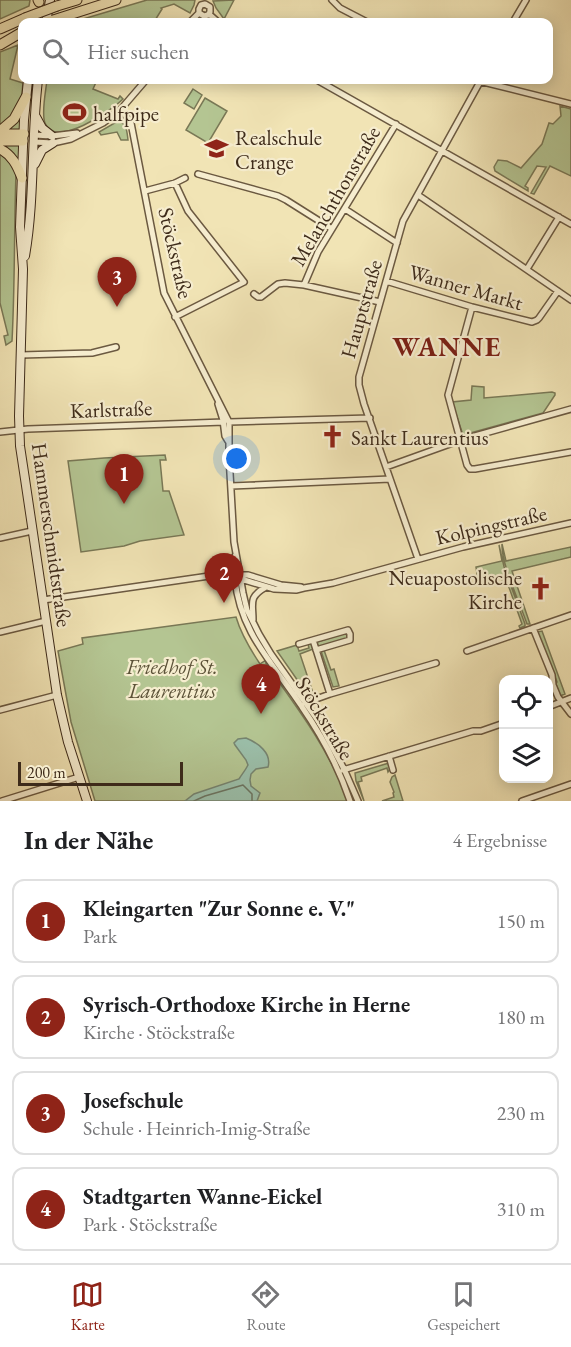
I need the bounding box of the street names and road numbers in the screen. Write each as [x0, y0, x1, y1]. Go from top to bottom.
street label: Melanchthonstraße [284, 121, 386, 271]
street label: Stöckstraße [152, 205, 200, 301]
street label: Hauptstraße [334, 256, 388, 362]
street label: Wanner Markt [406, 258, 527, 316]
street label: Karlstraße [69, 394, 153, 424]
street label: Hammerschmidtstraße [26, 441, 78, 629]
street label: Kolpingstraße [433, 499, 549, 551]
street label: Stöckstraße [290, 671, 360, 765]

